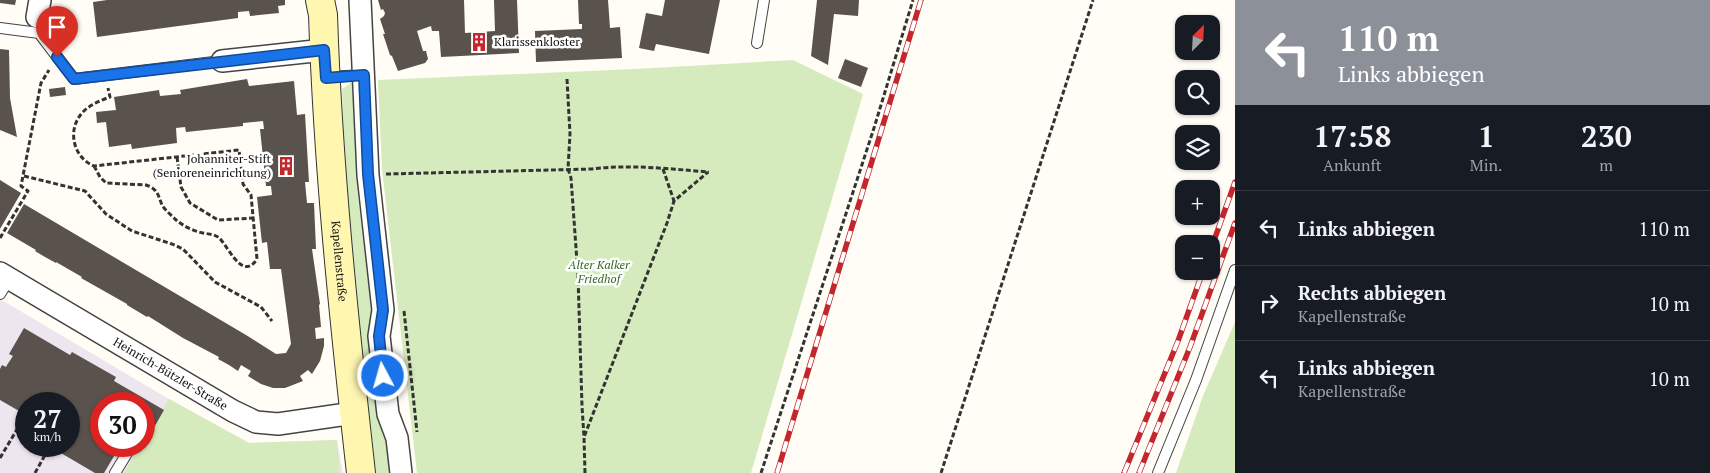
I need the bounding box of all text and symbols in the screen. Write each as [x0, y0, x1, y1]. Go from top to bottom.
pin [36, 6, 78, 57]
icon: arrive [43, 13, 71, 41]
north arrow [1175, 15, 1220, 60]
map controls [1175, 15, 1220, 280]
text: 110 m [1338, 15, 1439, 61]
icon: left [1255, 20, 1320, 85]
building icon: Klarissenkloster [468, 31, 490, 53]
place label: Klarissenkloster [494, 34, 580, 49]
text: Links abbiegen [1338, 59, 1484, 88]
button: search [1175, 70, 1220, 115]
text: 17:58 [1313, 116, 1391, 156]
text: 1 [1478, 116, 1495, 156]
text: 230 [1581, 116, 1632, 156]
button: layers [1175, 125, 1220, 170]
place label: Johanniter-Stift (Senioreneinrichtung) [153, 151, 272, 180]
text: Ankunft [1323, 154, 1382, 176]
text: Min. [1470, 154, 1502, 176]
text: m [1599, 154, 1613, 176]
building icon: Johanniter-Stift (Senioreneinrichtung) [275, 155, 297, 177]
button: + [1175, 180, 1220, 225]
icon: left [1255, 214, 1283, 242]
text: Links abbiegen [1298, 216, 1435, 241]
text: 110 m [1639, 216, 1690, 241]
street label: Kapellenstraße [328, 220, 351, 302]
button: − [1175, 235, 1220, 280]
park label: Alter Kalker Friedhof [567, 257, 631, 286]
text: Rechts abbiegen [1298, 280, 1446, 305]
icon: right [1255, 289, 1283, 317]
text: 10 m [1649, 291, 1690, 316]
text: Kapellenstraße [1298, 305, 1406, 327]
street label: Heinrich-Bützler-Straße [111, 334, 231, 413]
position arrow [356, 349, 408, 401]
text: Links abbiegen [1298, 355, 1435, 380]
icon: left [1255, 364, 1283, 392]
text: 10 m [1649, 366, 1690, 391]
text: Kapellenstraße [1298, 380, 1406, 402]
speed limit sign: 30 [90, 392, 155, 457]
text: 27 [33, 402, 62, 435]
text: km/h [34, 429, 61, 444]

